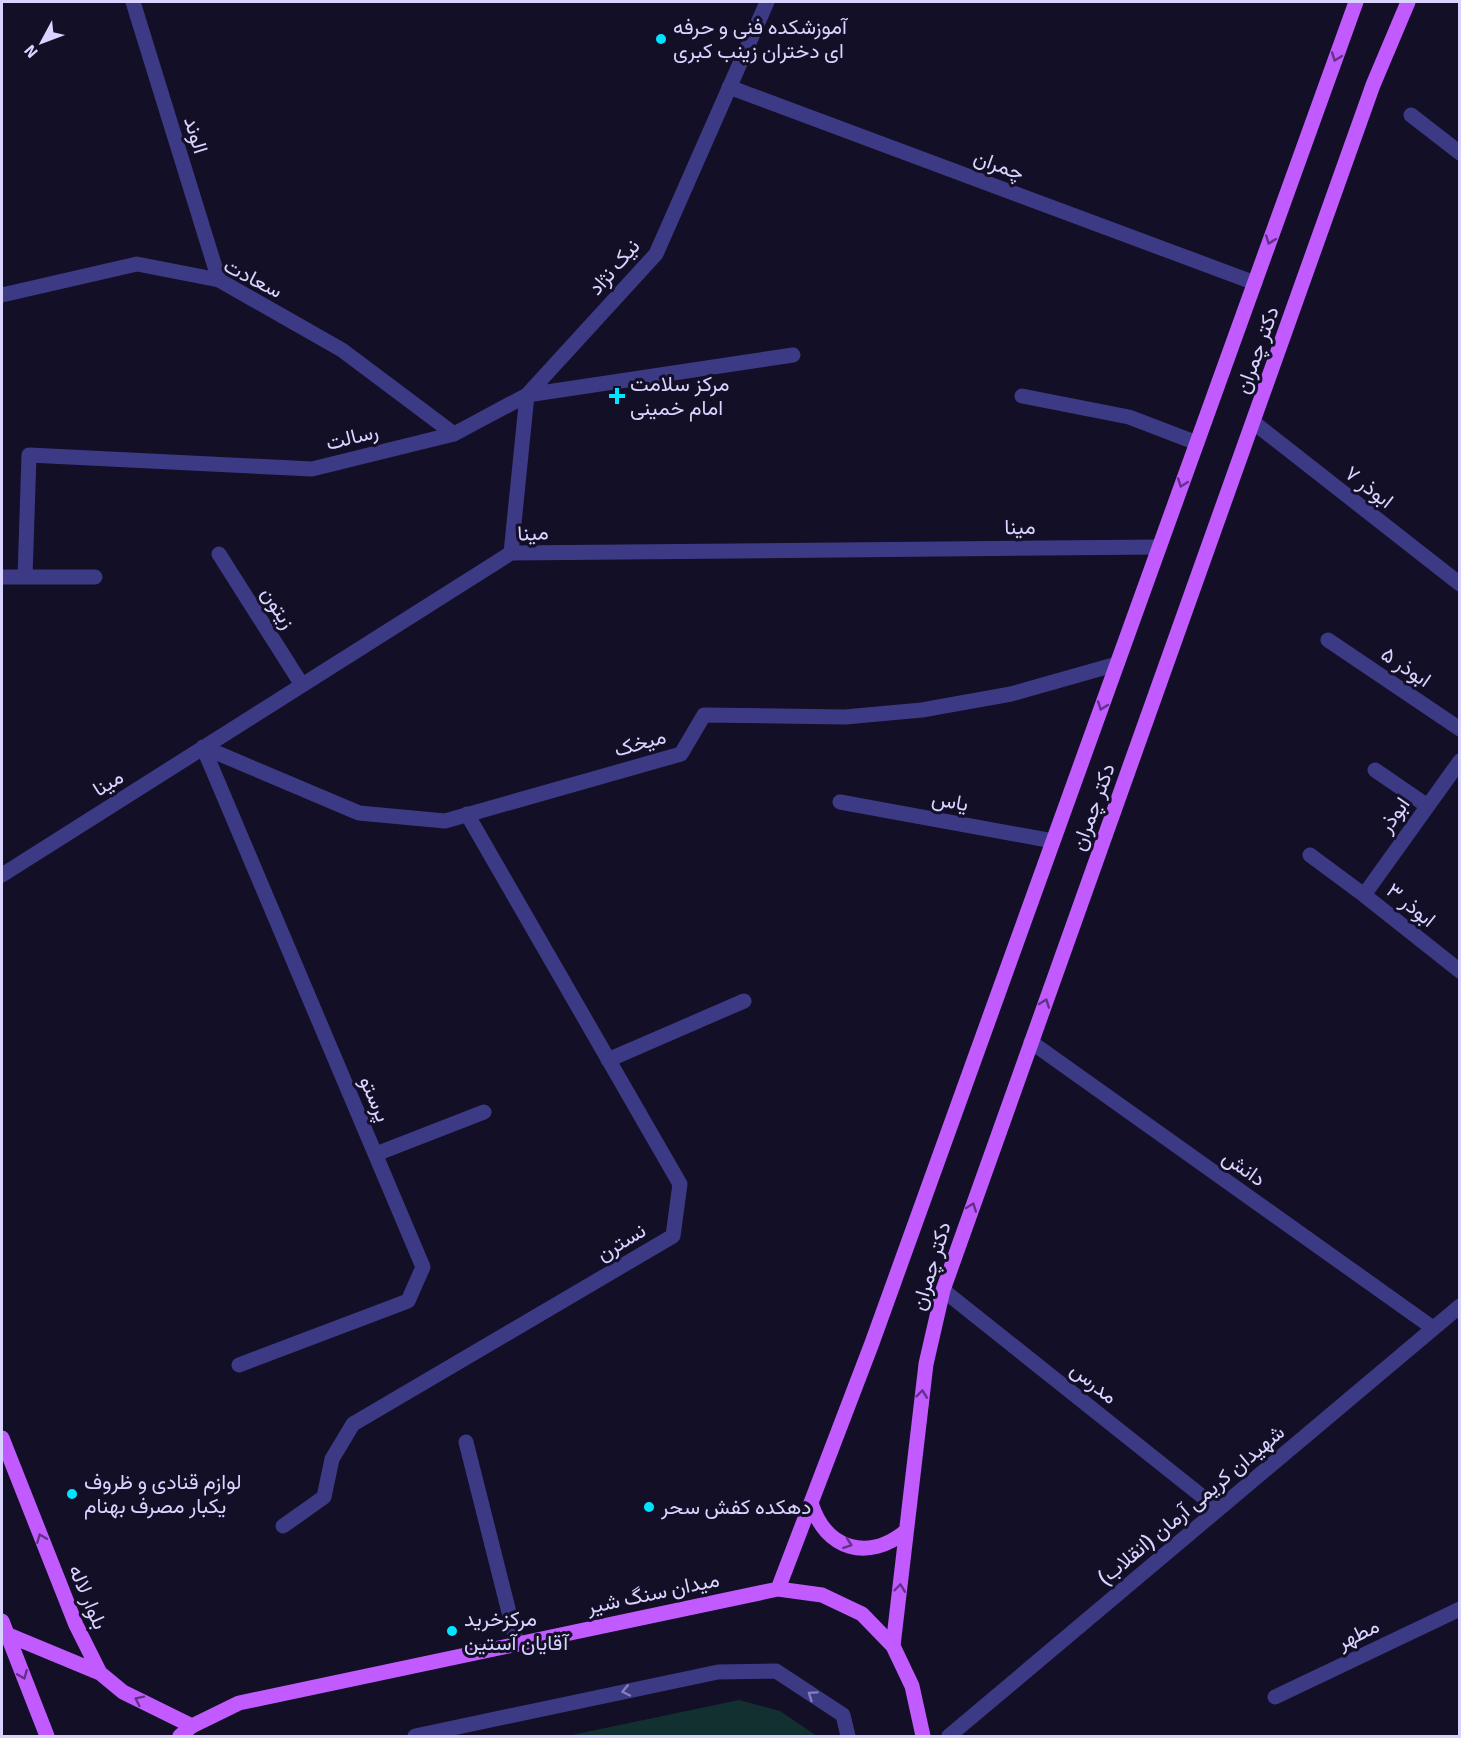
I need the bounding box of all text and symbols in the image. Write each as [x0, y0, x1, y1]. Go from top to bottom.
north arrow [12, 12, 72, 72]
place label: آموزشکده فنی و حرفه ای دختران زینب کبری [673, 14, 849, 64]
marker: آموزشکده فنی و حرفه ای دختران زینب کبری [654, 32, 668, 46]
text: N [20, 40, 43, 62]
one-way arrow [1330, 51, 1343, 61]
street label: الوند [178, 113, 214, 157]
street label: چمران [970, 144, 1028, 187]
street label: نیک نژاد [582, 233, 646, 301]
one-way arrow [1264, 234, 1277, 245]
street label: سعادت [219, 252, 287, 304]
street label: دکتر چمران [1229, 303, 1286, 398]
place label: مرکز سلامت امام خمینی [630, 371, 729, 422]
marker: مرکز سلامت امام خمینی [608, 387, 626, 405]
street label: رسالت [323, 418, 381, 456]
street label: ابوذر ۷ [1339, 460, 1399, 514]
one-way arrow [1177, 477, 1190, 488]
street label: مینا [1004, 514, 1036, 540]
street label: مینا [517, 519, 549, 547]
street label: زیتون [255, 582, 301, 634]
street label: ابوذر ۵ [1376, 641, 1436, 693]
one-way arrow [1097, 700, 1109, 711]
street label: میخک [611, 723, 669, 763]
street label: دکتر چمران [1065, 760, 1122, 855]
street label: مینا [88, 764, 128, 802]
street label: یاس [930, 785, 970, 817]
street label: ابوذر [1372, 792, 1415, 839]
street label: ابوذر ۳ [1381, 877, 1441, 933]
one-way arrow [1038, 998, 1051, 1009]
street label: پرستو [353, 1072, 396, 1126]
street label: دانش [1217, 1144, 1271, 1192]
one-way arrow [965, 1202, 978, 1212]
street label: نسترن [592, 1217, 650, 1267]
street label: دکتر چمران [905, 1219, 958, 1314]
street label: مدرس [1065, 1356, 1123, 1410]
one-way arrow [916, 1390, 928, 1399]
street label: شهیدان کریمی آرمان (انقلاب) [1092, 1419, 1290, 1591]
place label: لوازم قنادی و ظروف یکبار مصرف بهنام [84, 1469, 242, 1520]
marker: لوازم قنادی و ظروف یکبار مصرف بهنام [65, 1487, 79, 1501]
place label: دهکده کفش سحر [660, 1494, 811, 1520]
marker: دهکده کفش سحر [642, 1500, 656, 1514]
one-way arrow [36, 1534, 48, 1545]
one-way arrow [842, 1537, 852, 1549]
street label: بلوار لاله [63, 1561, 113, 1633]
street label: میدان سنگ شیر [583, 1566, 722, 1620]
one-way arrow [893, 1583, 905, 1593]
place label: مرکزخرید آقایان آستین [464, 1606, 570, 1656]
street label: مطهر [1332, 1613, 1383, 1656]
marker: مرکزخرید آقایان آستین [445, 1624, 459, 1638]
one-way arrow [15, 1670, 28, 1680]
one-way arrow [622, 1684, 632, 1697]
one-way arrow [808, 1691, 819, 1702]
one-way arrow [135, 1695, 146, 1707]

